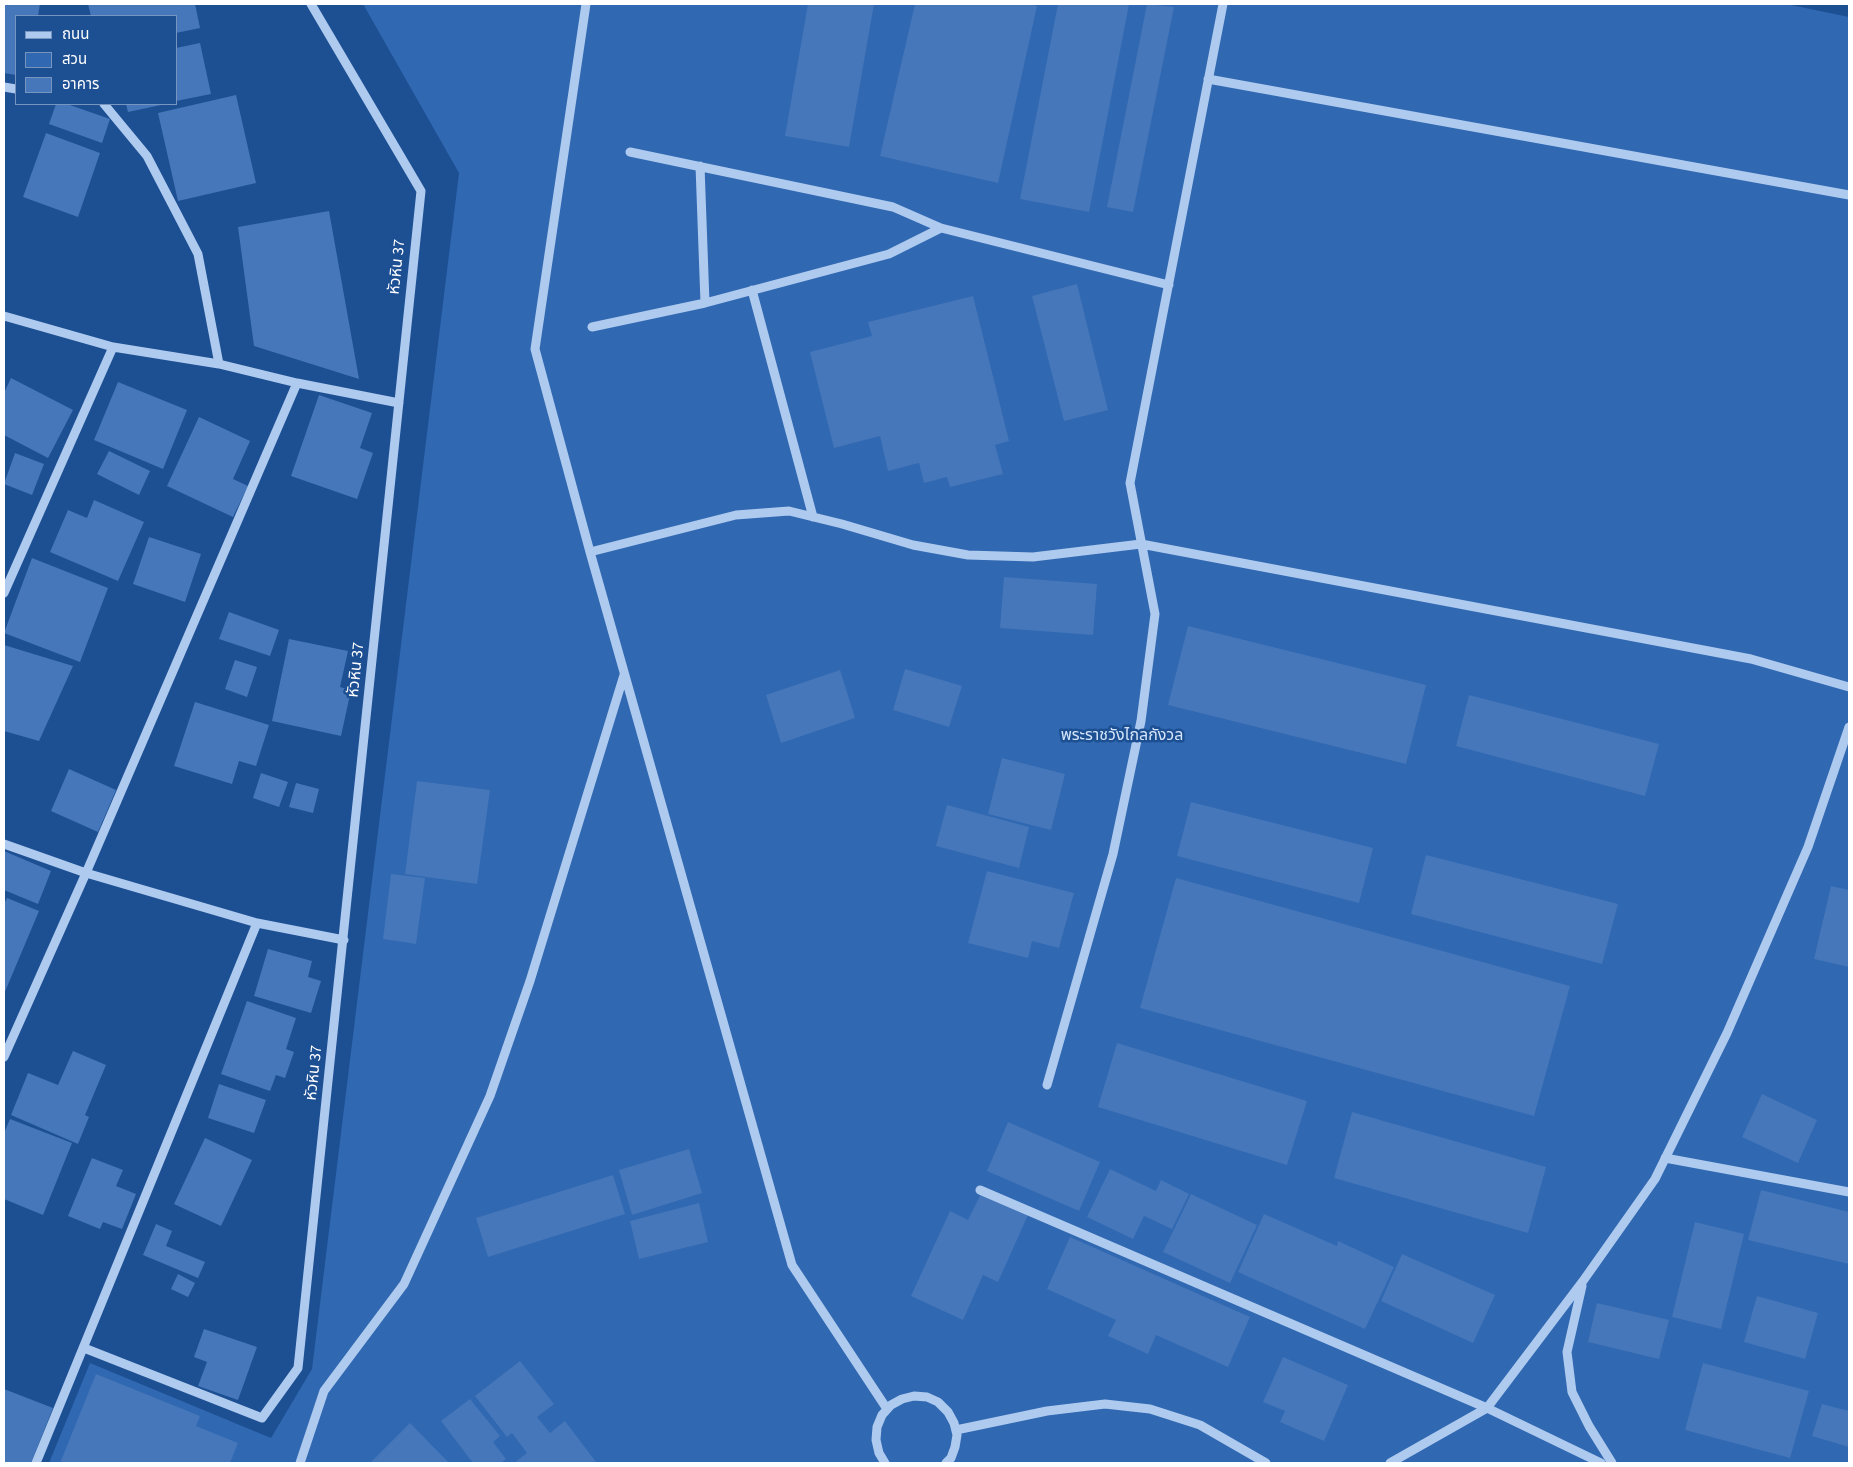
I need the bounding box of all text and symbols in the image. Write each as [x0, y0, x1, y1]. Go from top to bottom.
legend [15, 15, 178, 105]
text: ถนน [62, 24, 89, 45]
text: สวน [62, 49, 87, 70]
text: อาคาร [62, 74, 99, 95]
street label: หัวหิน 37 [386, 238, 410, 296]
street label: หัวหิน 37 [345, 641, 369, 699]
park label: พระราชวังไกลกังวล [1061, 726, 1183, 746]
street label: หัวหิน 37 [303, 1044, 327, 1102]

